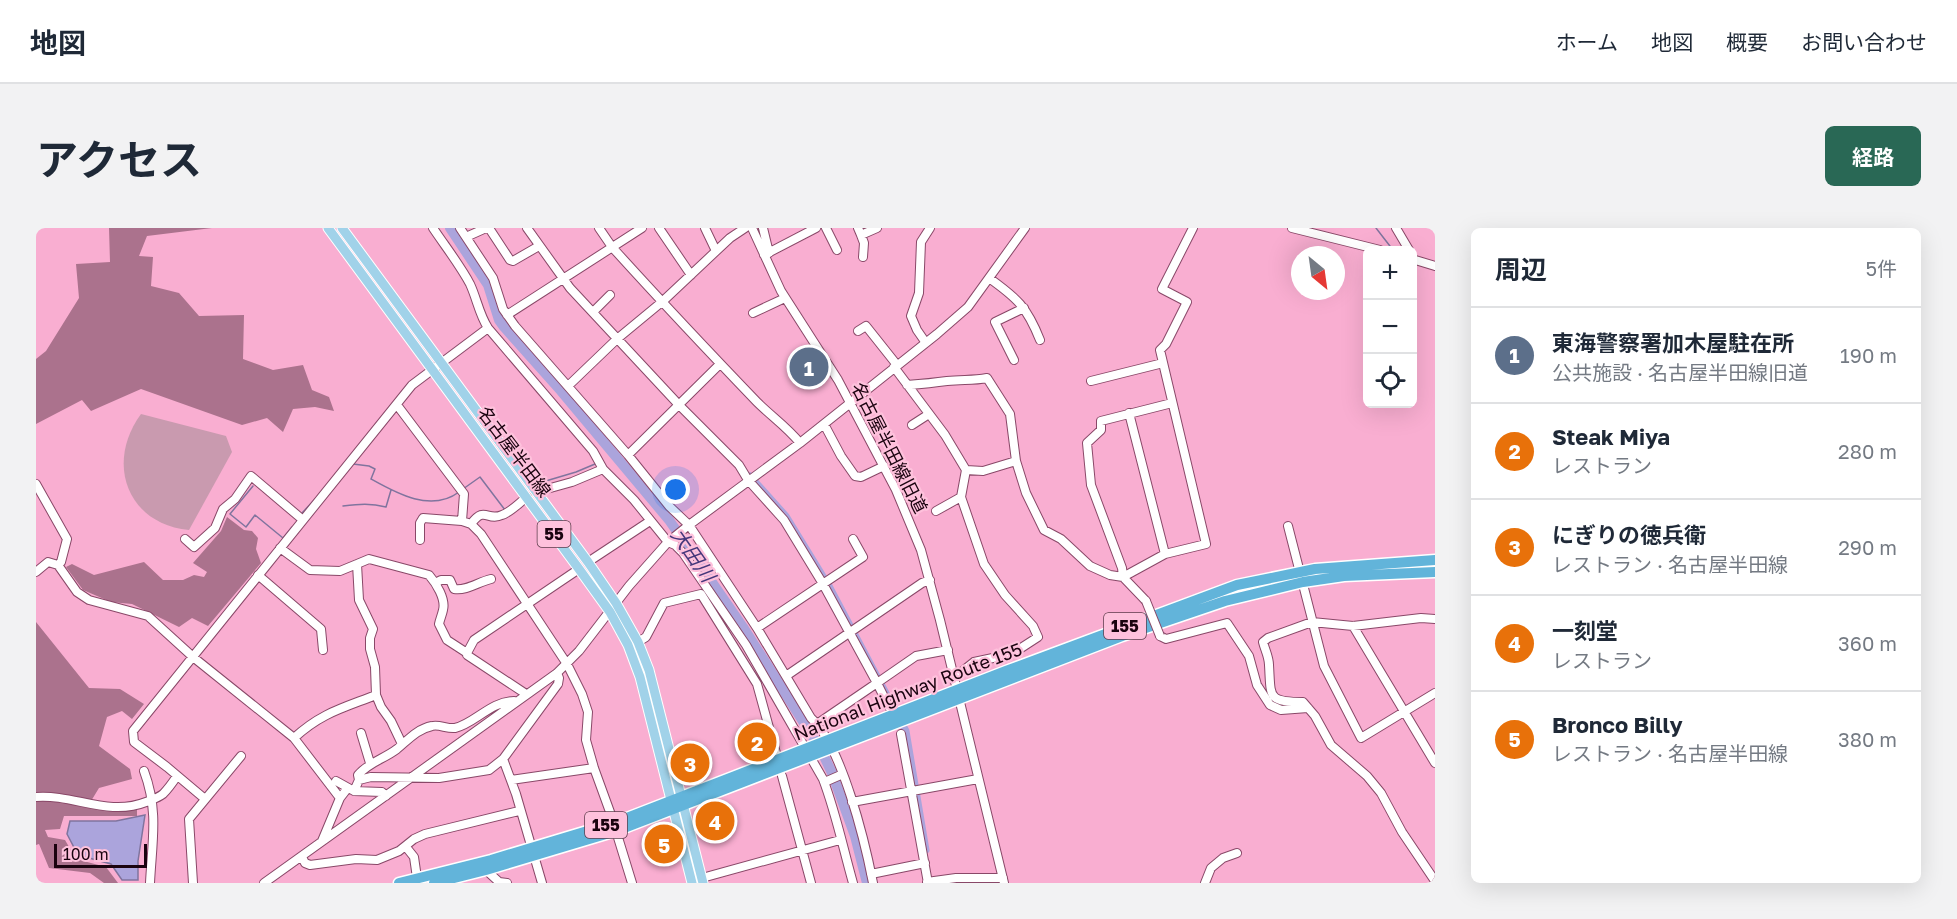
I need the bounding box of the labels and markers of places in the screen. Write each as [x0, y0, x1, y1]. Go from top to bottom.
pin: 1 [790, 344, 828, 390]
pin: 2 [738, 720, 776, 764]
pin: 3 [670, 740, 710, 786]
pin: 4 [696, 798, 734, 844]
pin: 5 [644, 822, 684, 866]

